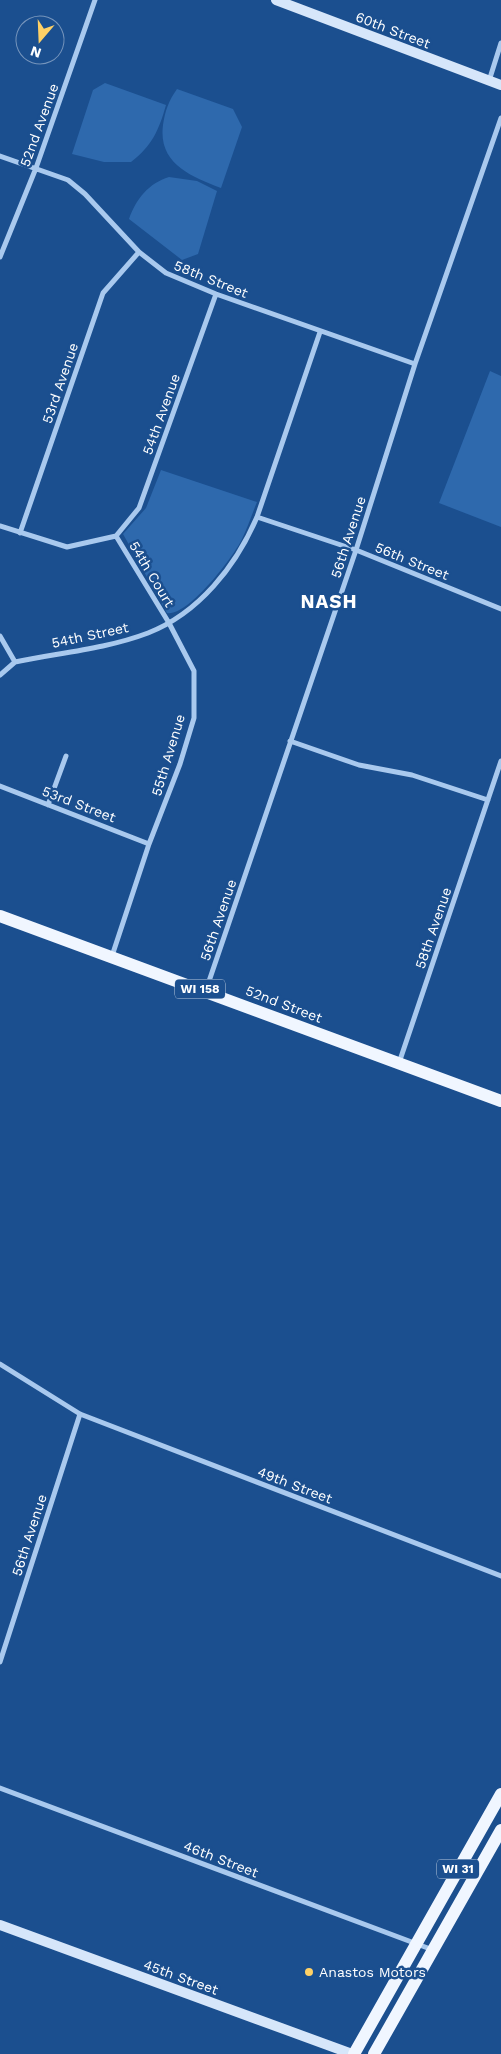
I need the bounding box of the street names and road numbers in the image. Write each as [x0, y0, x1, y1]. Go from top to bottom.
street label: 60th Street [353, 8, 433, 52]
street label: 52nd Avenue [17, 81, 61, 169]
street label: 58th Street [172, 257, 250, 301]
street label: 53rd Avenue [39, 341, 81, 425]
street label: 54th Avenue [139, 371, 183, 457]
street label: 56th Avenue [327, 494, 369, 580]
street label: 54th Court [126, 538, 178, 610]
street label: 56th Street [373, 539, 451, 583]
street label: 54th Street [50, 619, 130, 651]
street label: 55th Avenue [148, 712, 188, 798]
street label: 53rd Street [40, 783, 118, 825]
street label: 56th Avenue [197, 877, 239, 963]
street label: 58th Avenue [412, 885, 454, 971]
road number: WI 158 [175, 980, 225, 999]
street label: 52nd Street [243, 982, 325, 1026]
street label: 49th Street [255, 1463, 335, 1507]
street label: 56th Avenue [8, 1492, 50, 1578]
street label: 46th Street [181, 1837, 261, 1881]
road number: WI 31 [437, 1860, 479, 1878]
street label: 45th Street [142, 1956, 221, 1998]

